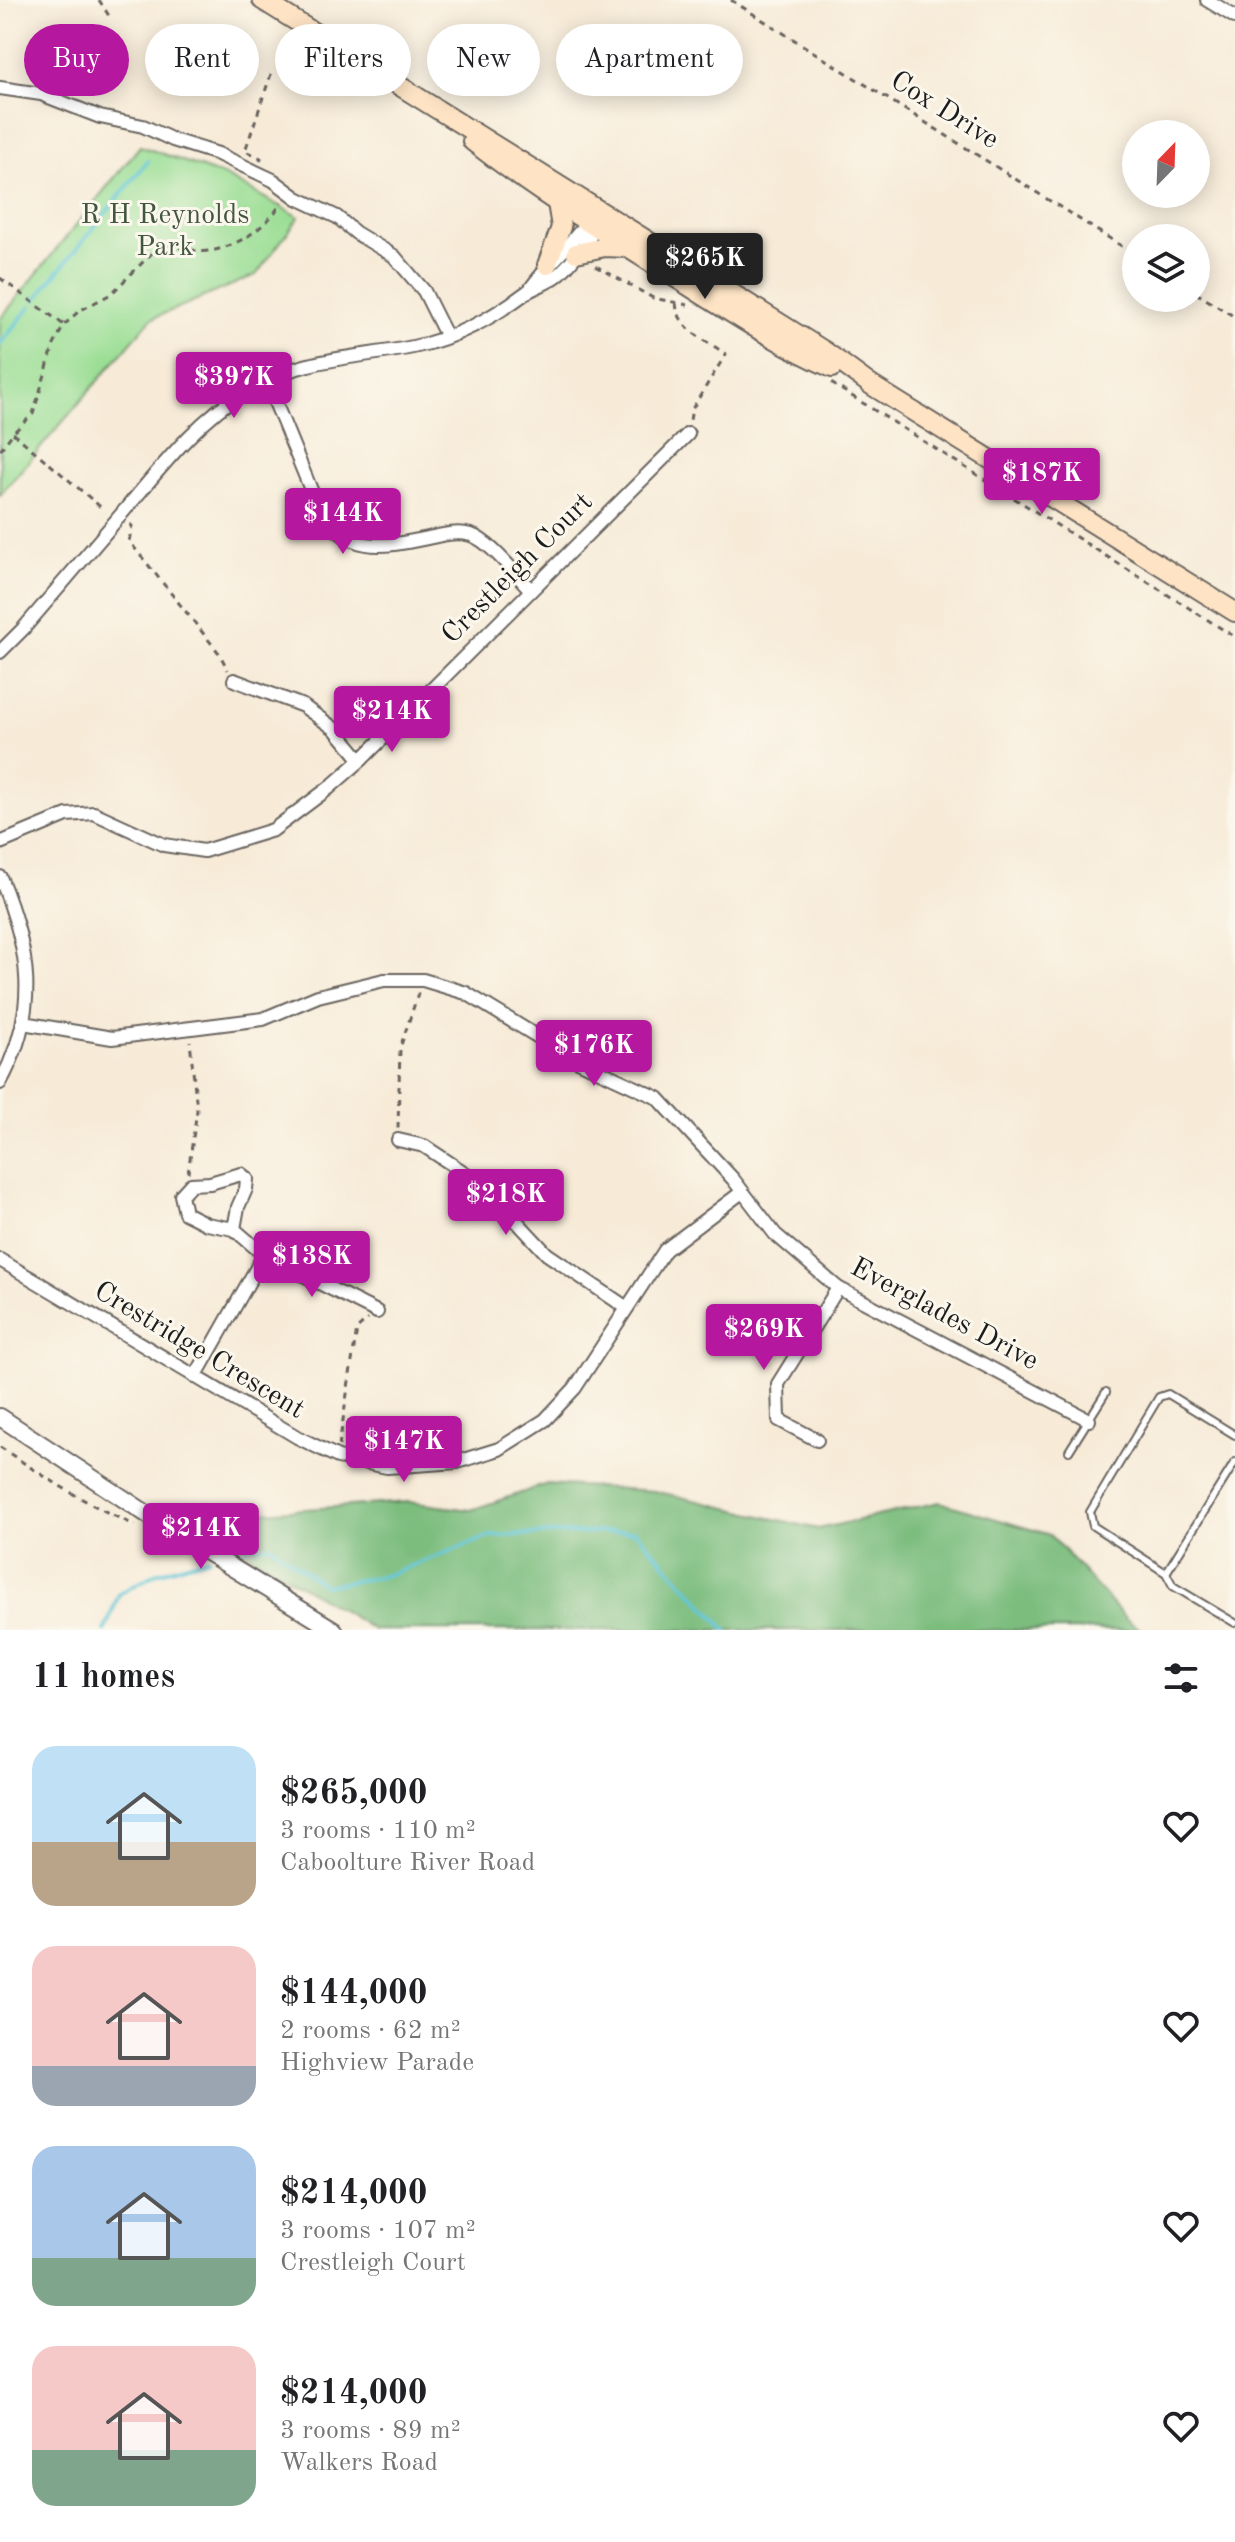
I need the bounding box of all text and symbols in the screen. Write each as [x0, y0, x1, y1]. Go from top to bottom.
chip: Buy [24, 24, 129, 96]
chip: Rent [145, 24, 259, 96]
chip: Filters [275, 24, 411, 96]
chip: New [427, 24, 540, 96]
chip: Apartment [556, 24, 743, 96]
street label: Cox Drive [885, 67, 1003, 155]
north arrow [1122, 120, 1210, 208]
map controls [1122, 120, 1210, 312]
park label: R H Reynolds Park [81, 202, 249, 262]
button: layers [1122, 224, 1210, 312]
pin: $265K [649, 233, 761, 301]
text: $265K [665, 246, 745, 272]
pin: $397K [178, 352, 290, 420]
text: $397K [194, 365, 274, 391]
pin: $187K [986, 448, 1098, 516]
text: $187K [1002, 461, 1082, 487]
pin: $144K [287, 488, 399, 556]
street label: Crestleigh Court [437, 488, 599, 650]
text: $144K [303, 501, 383, 527]
pin: $214K [336, 686, 448, 754]
text: $214K [352, 699, 432, 725]
pin: $176K [538, 1020, 650, 1088]
text: $176K [554, 1033, 634, 1059]
pin: $218K [450, 1169, 562, 1237]
text: $218K [466, 1182, 546, 1208]
pin: $138K [256, 1231, 368, 1299]
text: $138K [272, 1244, 352, 1270]
street label: Everglades Drive [845, 1254, 1043, 1376]
street label: Crestridge Crescent [89, 1277, 309, 1425]
pin: $269K [708, 1304, 820, 1372]
text: $269K [724, 1317, 804, 1343]
pin: $147K [348, 1416, 460, 1484]
text: $147K [364, 1429, 444, 1455]
pin: $214K [145, 1503, 257, 1571]
text: $214K [161, 1516, 241, 1542]
icon: filters [1159, 1656, 1203, 1700]
text: 11 homes [32, 1661, 175, 1695]
text: $265,000 [280, 1777, 428, 1811]
icon: home [96, 1778, 192, 1874]
icon: heart [1159, 1804, 1203, 1848]
text: 3 rooms · 110 m² [280, 1818, 476, 1844]
text: Caboolture River Road [280, 1850, 535, 1876]
text: $144,000 [280, 1977, 428, 2011]
icon: home [96, 1978, 192, 2074]
icon: heart [1159, 2004, 1203, 2048]
text: 2 rooms · 62 m² [280, 2018, 461, 2044]
text: Highview Parade [280, 2050, 474, 2076]
text: $214,000 [280, 2177, 428, 2211]
icon: home [96, 2178, 192, 2274]
icon: heart [1159, 2204, 1203, 2248]
text: 3 rooms · 107 m² [280, 2218, 476, 2244]
text: Crestleigh Court [280, 2250, 466, 2276]
text: $214,000 [280, 2377, 428, 2411]
icon: home [96, 2378, 192, 2474]
icon: heart [1159, 2404, 1203, 2448]
text: 3 rooms · 89 m² [280, 2418, 461, 2444]
text: Walkers Road [280, 2450, 438, 2476]

